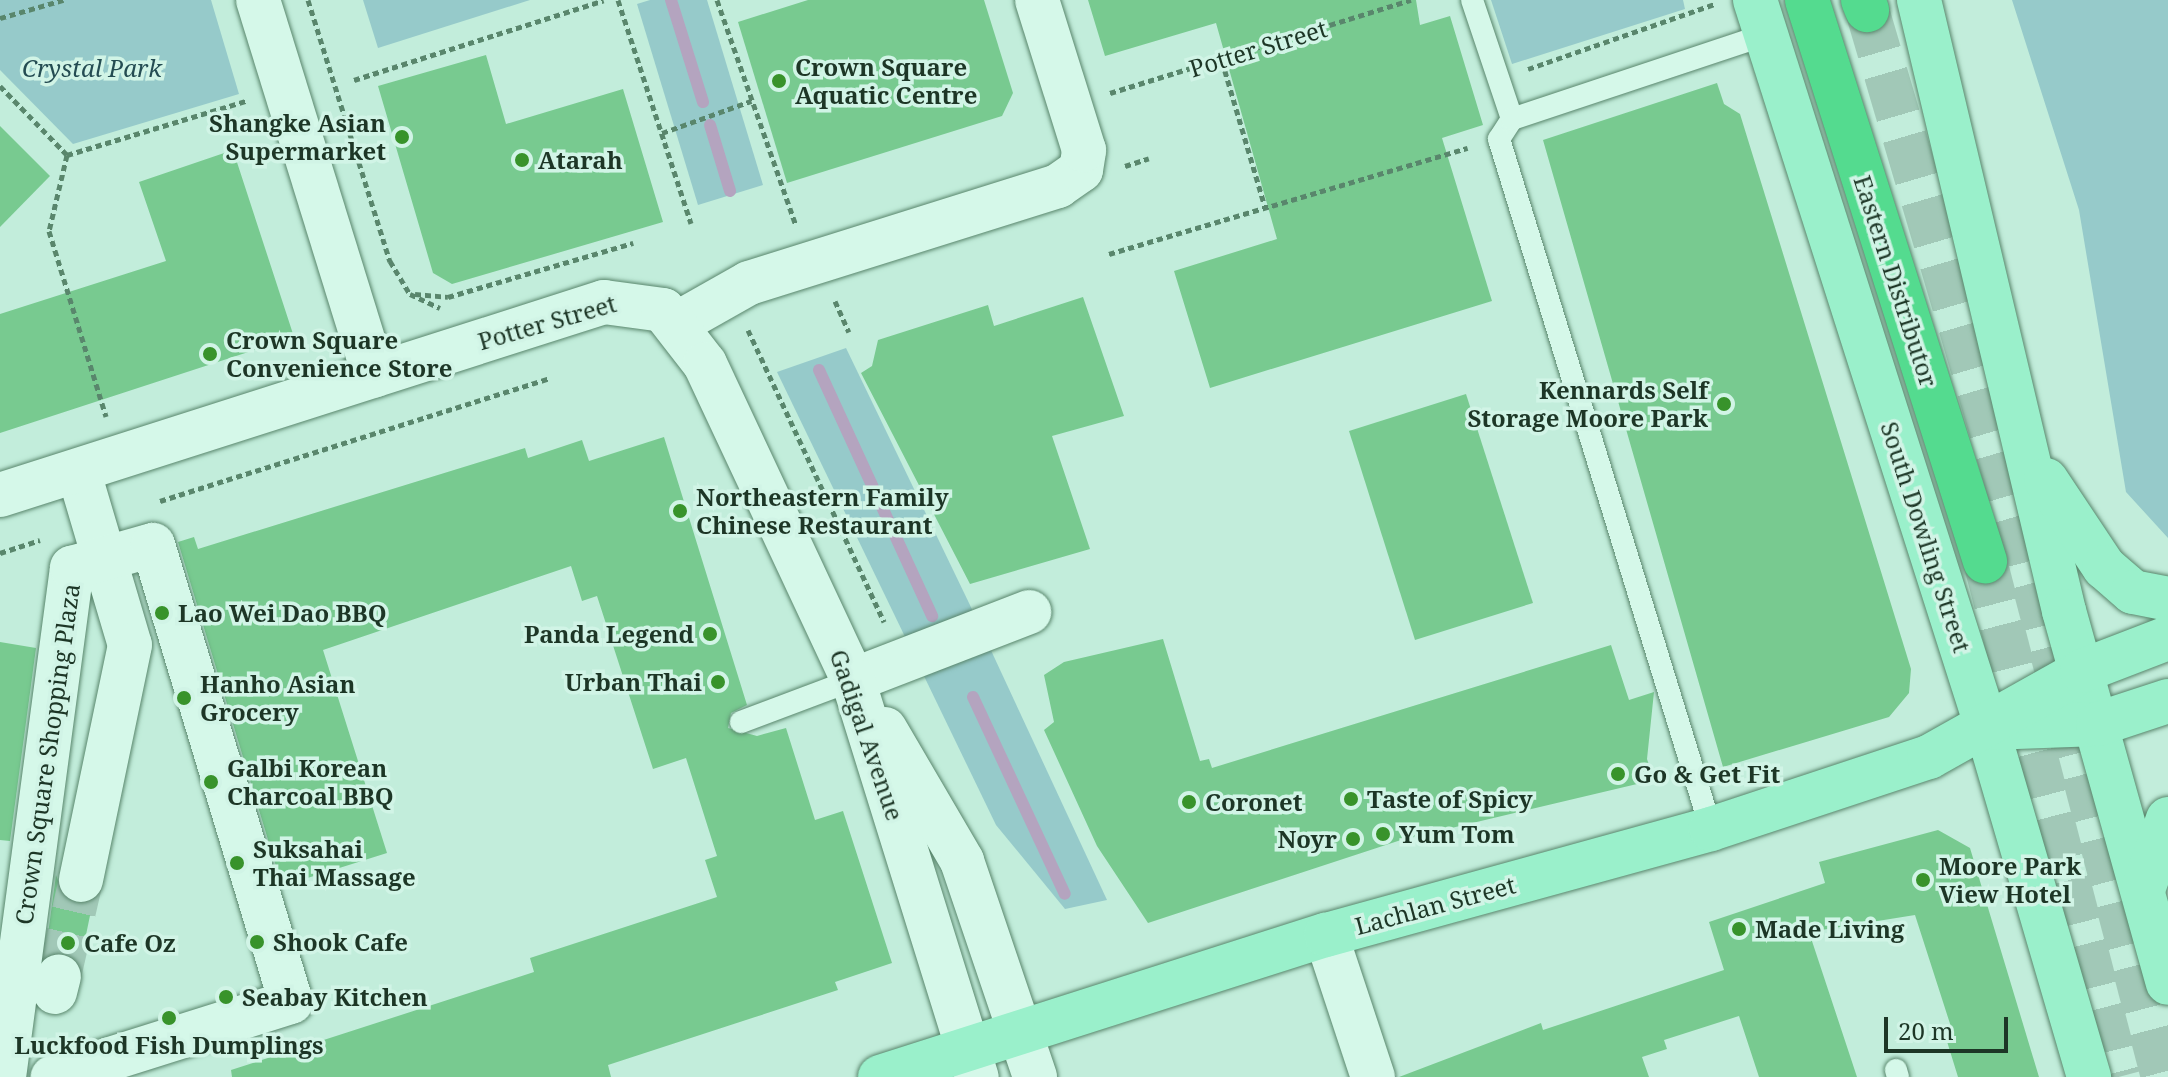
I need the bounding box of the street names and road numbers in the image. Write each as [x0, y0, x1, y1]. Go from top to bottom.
street label: Potter Street [1186, 13, 1330, 83]
street label: Eastern Distributor [1848, 172, 1944, 390]
street label: Potter Street [475, 289, 619, 355]
street label: South Dowling Street [1875, 418, 1977, 656]
street label: Crown Square Shopping Plaza [9, 581, 85, 927]
street label: Gadigal Avenue [824, 646, 910, 824]
street label: Lachlan Street [1352, 870, 1518, 940]

